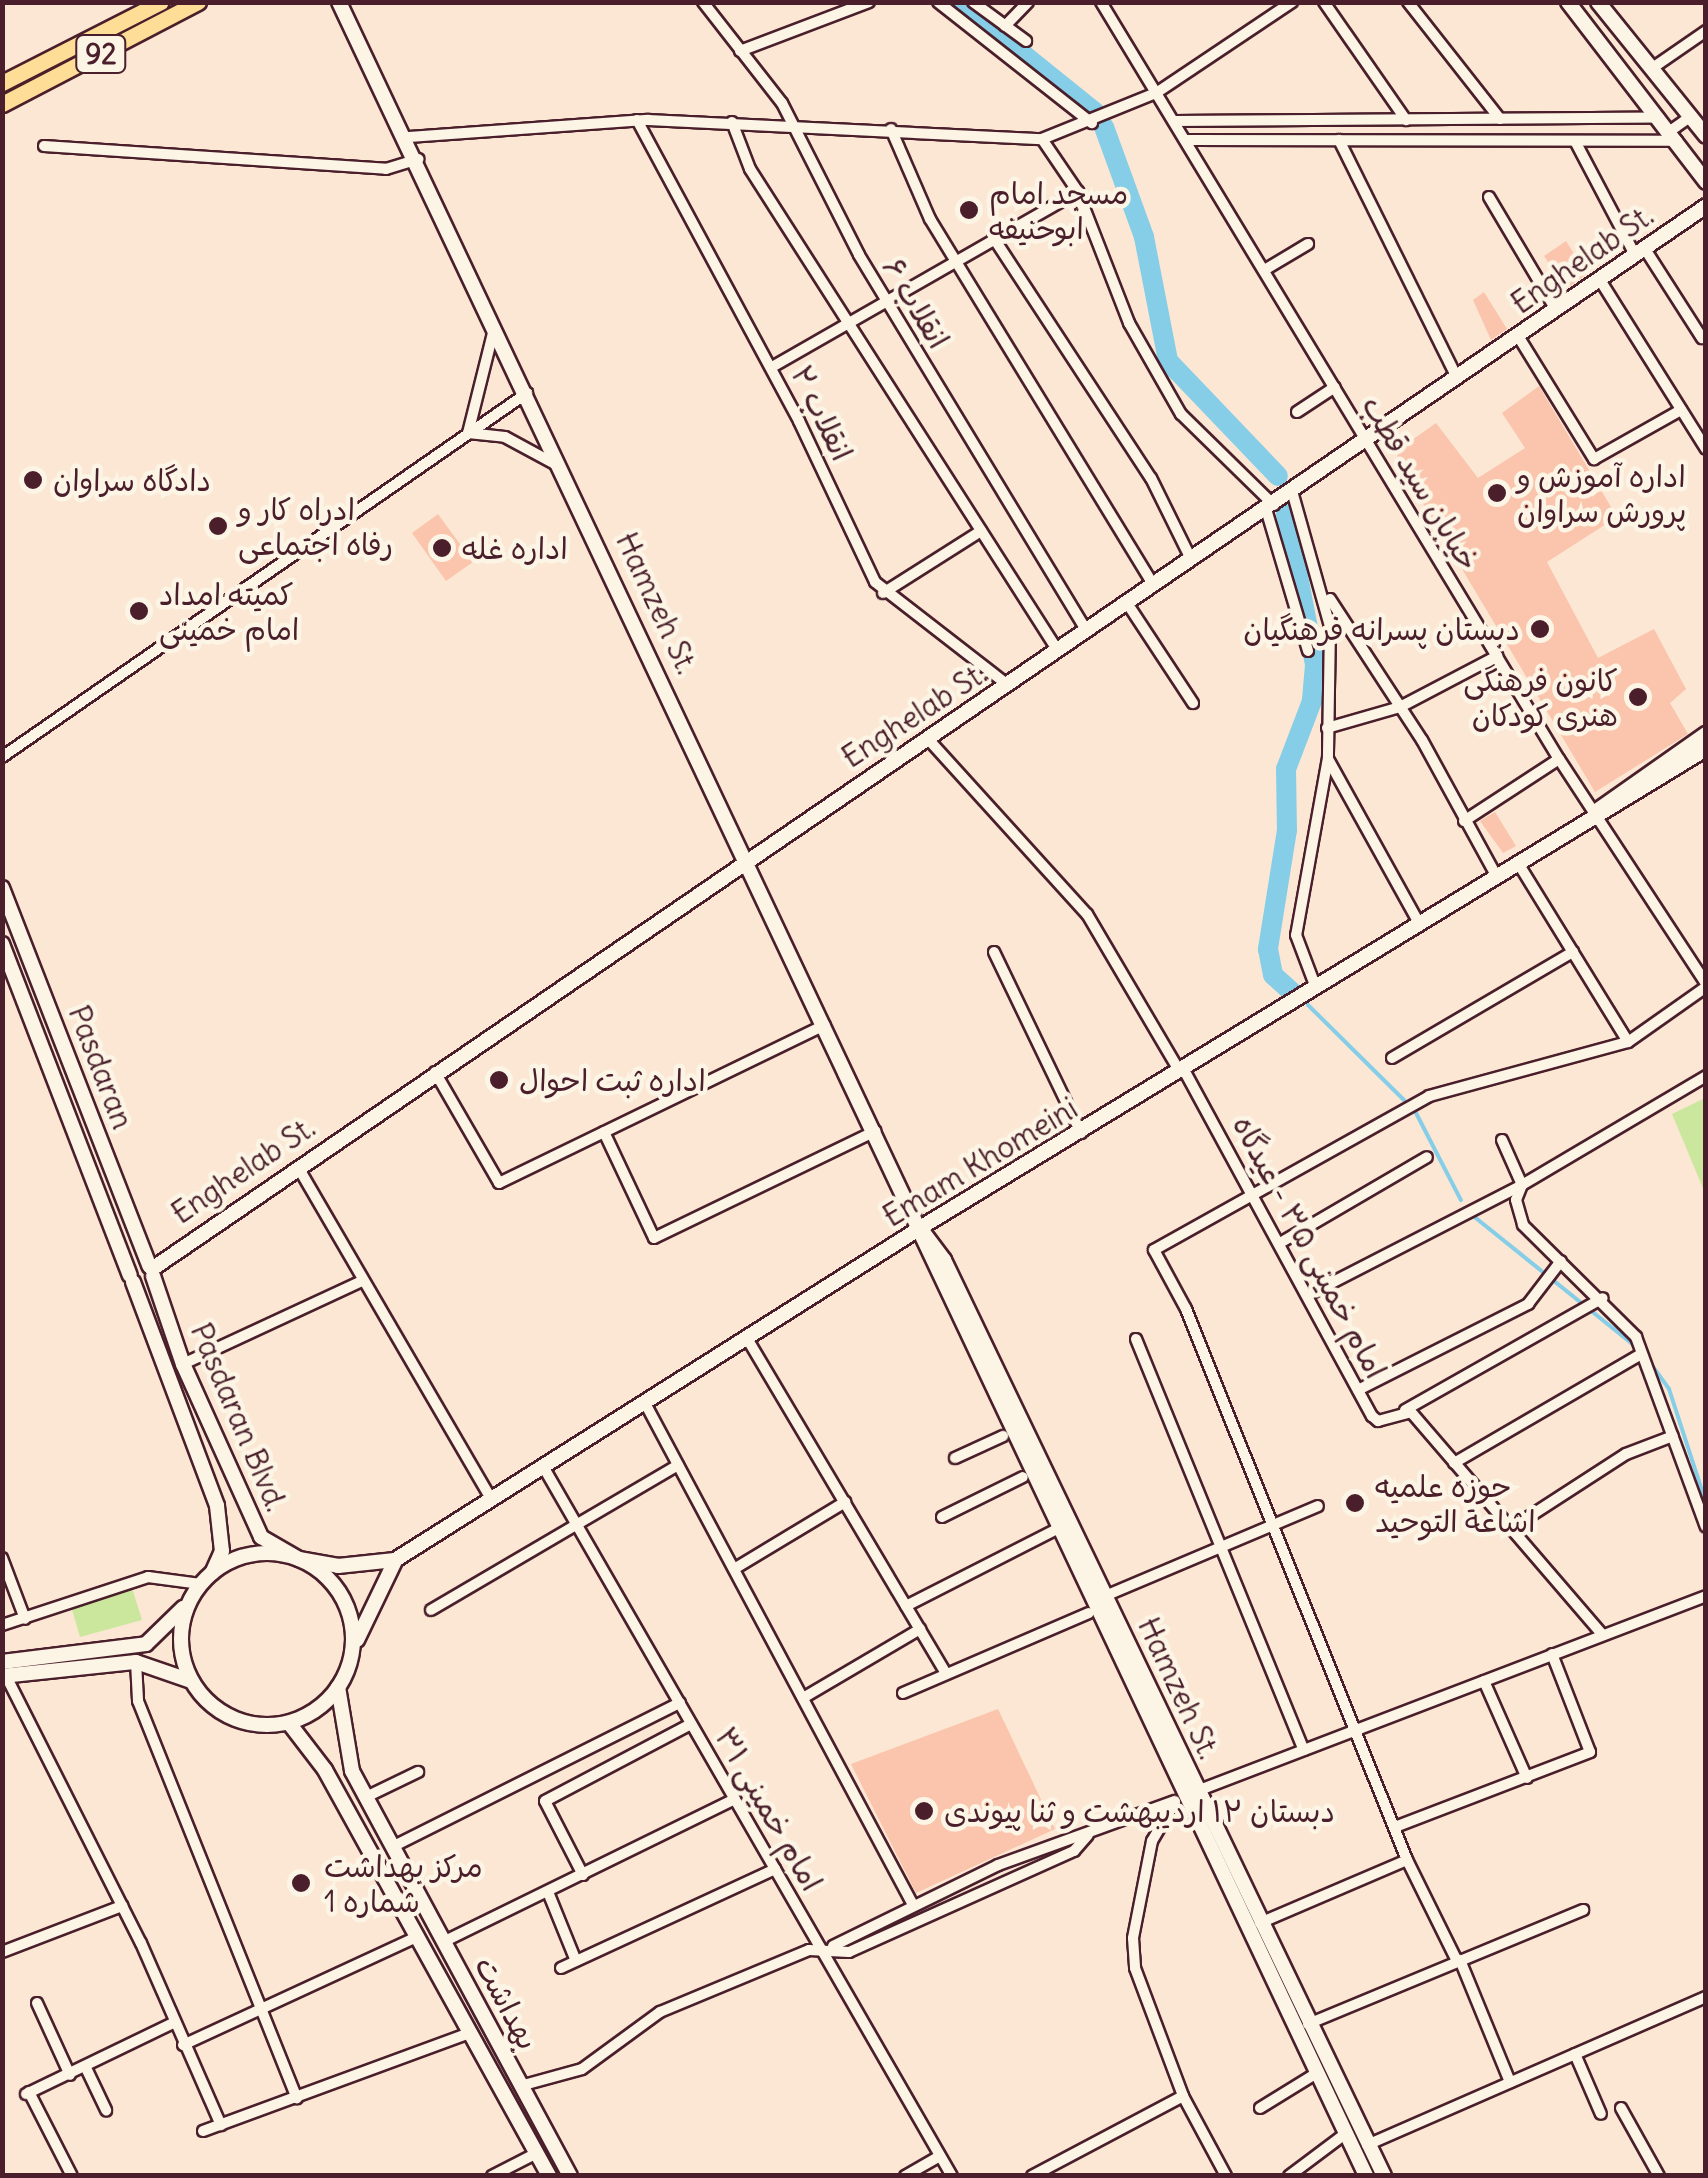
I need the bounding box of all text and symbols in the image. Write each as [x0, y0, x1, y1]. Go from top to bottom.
road number: 92 [74, 31, 128, 77]
place label: مسجد امام ابوحنیفه [989, 175, 1128, 246]
street label: Enghelab St. [1504, 197, 1660, 321]
marker: مسجد امام ابوحنیفه [958, 199, 980, 221]
street label: انقلاب ۶ [875, 251, 957, 355]
street label: انقلاب ۲ [784, 360, 860, 466]
street label: خیابان سید قطب [1355, 389, 1487, 577]
place label: اداره آموزش و پرورش سراوان [1517, 458, 1686, 528]
place label: دادگاه سراوان [53, 462, 211, 498]
marker: دادگاه سراوان [22, 469, 44, 491]
marker: اداره آموزش و پرورش سراوان [1486, 482, 1508, 504]
place label: ادراه کار و رفاه اجتماعی [238, 491, 393, 562]
marker: ادراه کار و رفاه اجتماعی [207, 515, 229, 537]
street label: Hamzeh St. [609, 527, 705, 679]
place label: اداره غله [462, 530, 568, 566]
marker: اداره غله [431, 537, 453, 559]
place label: کمیته امداد امام خمینی [159, 576, 299, 646]
marker: کمیته امداد امام خمینی [128, 600, 150, 622]
place label: دبستان پسرانه فرهنگیان [1243, 611, 1520, 647]
marker: دبستان پسرانه فرهنگیان [1529, 618, 1551, 640]
street label: Enghelab St. [835, 655, 993, 775]
place label: کانون فرهنگی هنری کودکان [1463, 662, 1618, 732]
marker: کانون فرهنگی هنری کودکان [1627, 686, 1649, 708]
street label: Pasdaran [61, 1000, 141, 1134]
place label: اداره ثبت احوال [519, 1062, 706, 1098]
marker: اداره ثبت احوال [488, 1069, 510, 1091]
street label: Emam Khomeini [876, 1090, 1084, 1234]
street label: Enghelab St. [165, 1109, 321, 1231]
street label: امام خمینی ۳۵ - عیدگاه [1225, 1109, 1395, 1385]
street label: Pasdaran Blvd. [183, 1317, 295, 1517]
place label: حوزه علمیه اشاعة التوحید [1375, 1468, 1536, 1538]
marker: حوزه علمیه اشاعة التوحید [1344, 1492, 1366, 1514]
street label: Hamzeh St. [1131, 1612, 1227, 1764]
street label: امام خمینی ۳۱ [708, 1721, 830, 1897]
place label: دبستان ۱۲ اردیبهشت و ثنا پیوندی [944, 1793, 1335, 1829]
marker: دبستان ۱۲ اردیبهشت و ثنا پیوندی [913, 1800, 935, 1822]
place label: مرکز بهداشت شماره 1 [324, 1848, 483, 1918]
marker: مرکز بهداشت شماره 1 [288, 1870, 314, 1896]
street label: بهداشت [468, 1950, 546, 2056]

